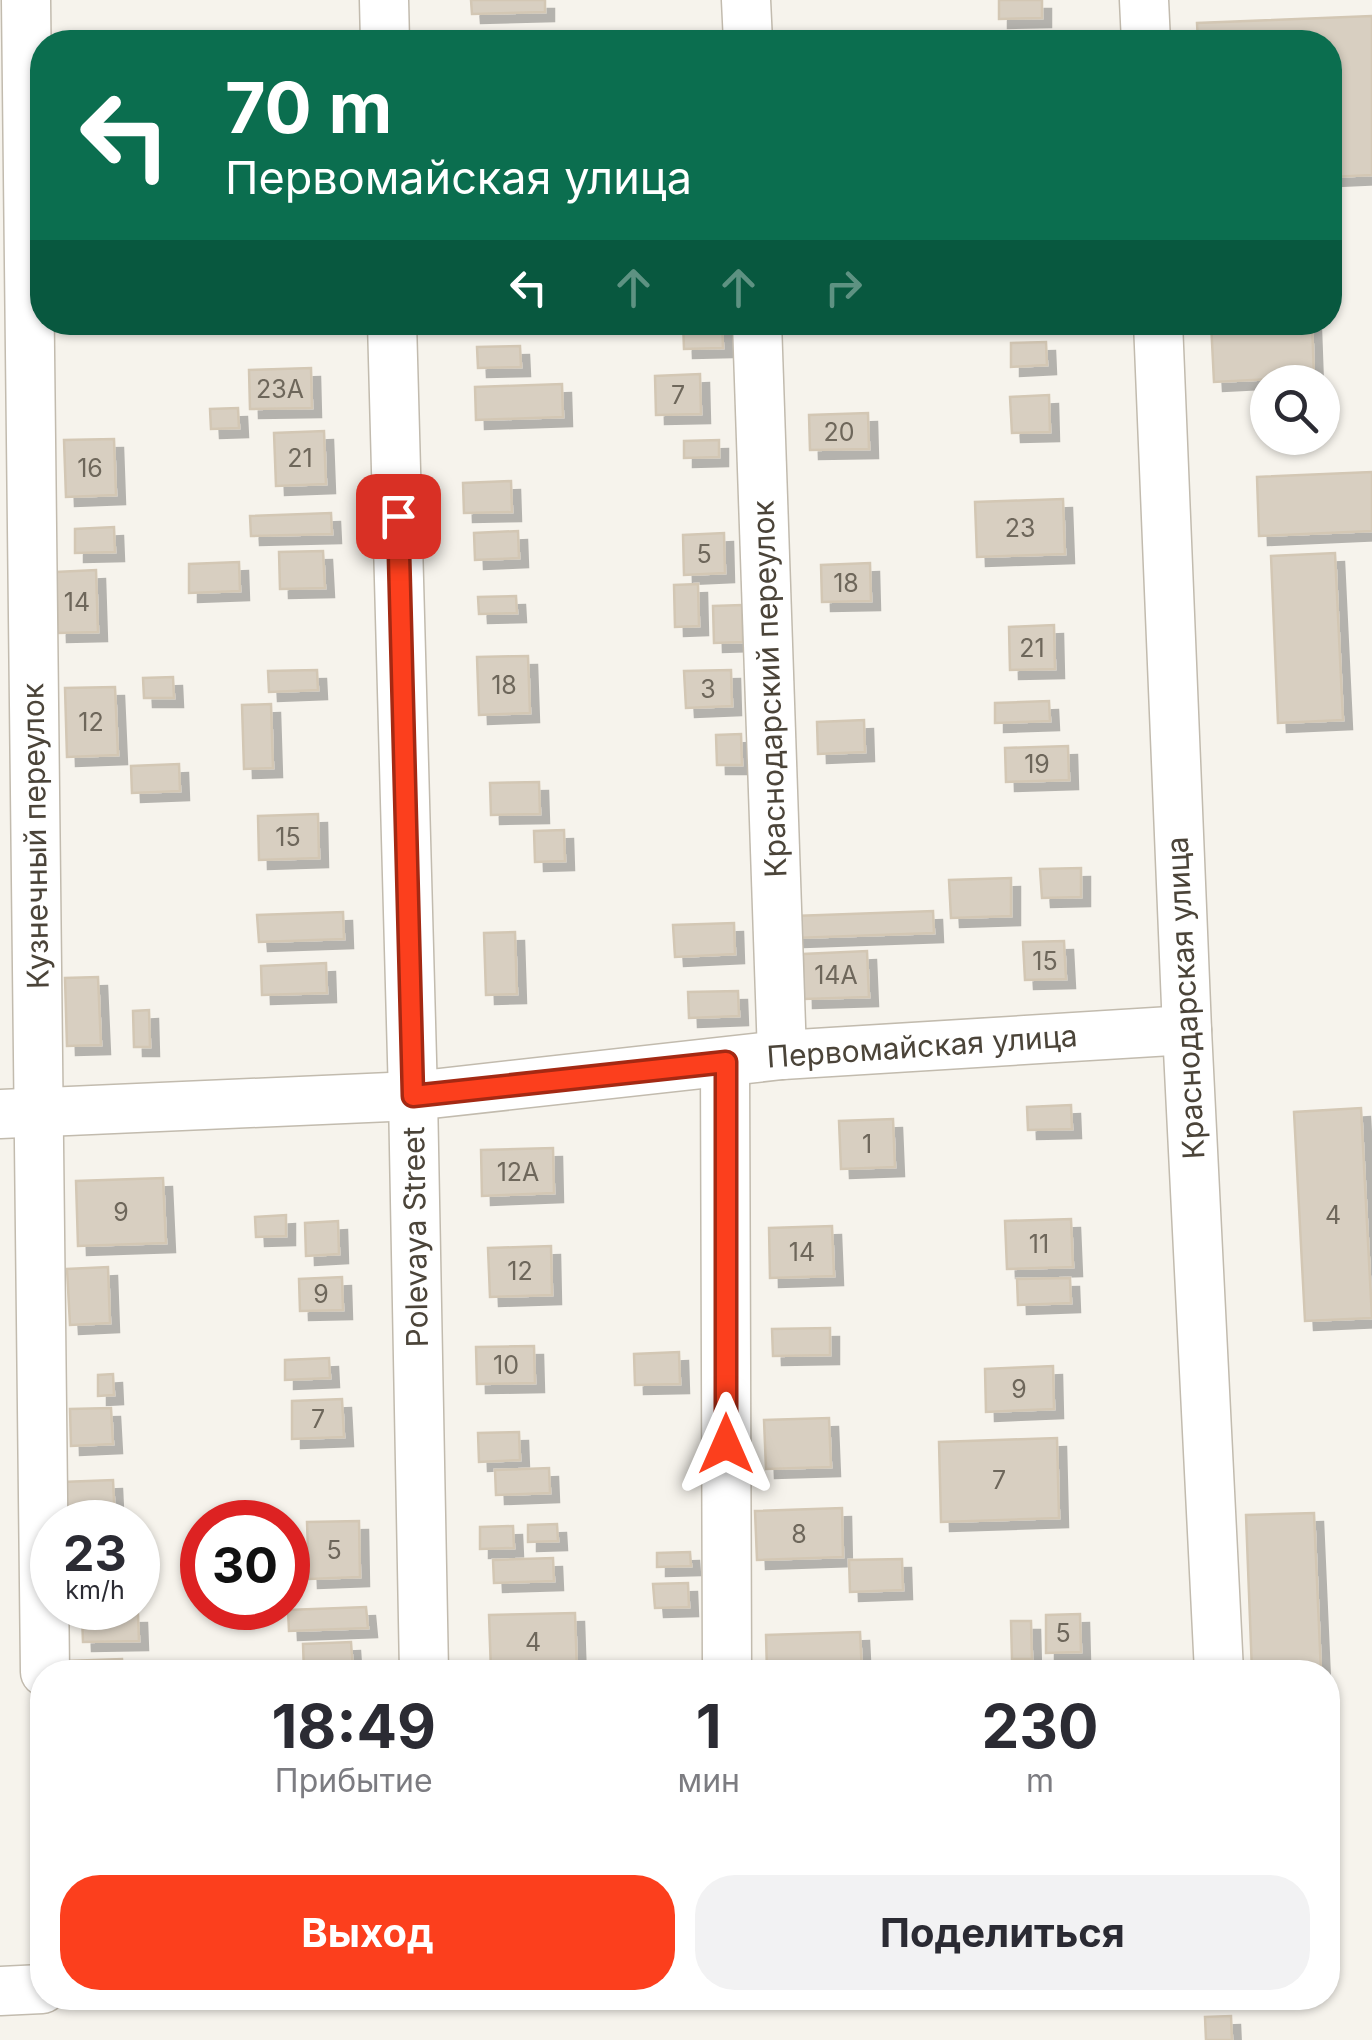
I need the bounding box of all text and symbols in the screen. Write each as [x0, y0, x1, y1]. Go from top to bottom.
text: 70 m [225, 65, 392, 150]
icon: left [60, 70, 190, 200]
text: Первомайская улица [225, 150, 692, 205]
icon: left [501, 260, 556, 315]
icon: ahead [606, 260, 661, 315]
icon: ahead [711, 260, 766, 315]
icon: right [816, 260, 871, 315]
map controls [1250, 365, 1340, 455]
button: search [1250, 365, 1340, 455]
house number: 23А [256, 374, 304, 404]
house number: 7 [671, 380, 685, 410]
house number: 20 [823, 417, 855, 447]
house number: 21 [287, 443, 313, 473]
house number: 16 [77, 453, 103, 483]
pin [356, 474, 441, 559]
icon: arrive [371, 489, 426, 544]
street label: Краснодарский переулок [744, 500, 794, 878]
house number: 23 [1005, 513, 1035, 543]
house number: 5 [696, 539, 712, 569]
house number: 18 [833, 568, 859, 598]
house number: 14 [64, 587, 90, 617]
house number: 21 [1019, 633, 1045, 663]
house number: 18 [491, 670, 517, 700]
house number: 3 [700, 674, 716, 704]
street label: Кузнечный переулок [14, 683, 56, 989]
house number: 12 [78, 707, 104, 737]
house number: 19 [1024, 749, 1050, 779]
house number: 15 [275, 822, 301, 852]
street label: Краснодарская улица [1159, 836, 1211, 1160]
house number: 15 [1032, 946, 1058, 976]
house number: 14А [814, 960, 858, 990]
street label: Первомайская улица [765, 1017, 1078, 1075]
street label: Polevaya Street [395, 1126, 435, 1348]
house number: 1 [862, 1129, 872, 1159]
house number: 12А [497, 1157, 539, 1187]
house number: 9 [113, 1197, 129, 1227]
house number: 4 [1325, 1200, 1341, 1230]
house number: 11 [1029, 1229, 1049, 1259]
house number: 14 [789, 1237, 815, 1267]
house number: 12 [507, 1256, 533, 1286]
house number: 9 [313, 1279, 329, 1309]
house number: 10 [493, 1350, 519, 1380]
house number: 9 [1011, 1374, 1027, 1404]
position arrow [674, 1392, 778, 1496]
house number: 7 [311, 1404, 325, 1434]
house number: 7 [992, 1465, 1006, 1495]
speed limit sign: 30 [180, 1500, 310, 1630]
house number: 8 [791, 1519, 807, 1549]
text: 23 [63, 1523, 127, 1583]
house number: 5 [326, 1535, 342, 1565]
text: km/h [65, 1575, 125, 1605]
house number: 5 [1055, 1618, 1071, 1648]
house number: 4 [525, 1627, 541, 1657]
text: 18:49 [272, 1690, 436, 1762]
text: 1 [696, 1690, 722, 1762]
text: 230 [982, 1690, 1098, 1762]
text: Прибытие [275, 1761, 433, 1800]
text: мин [678, 1761, 740, 1800]
text: m [1026, 1761, 1054, 1800]
button: Выход [60, 1875, 675, 1990]
button: Поделиться [695, 1875, 1310, 1990]

